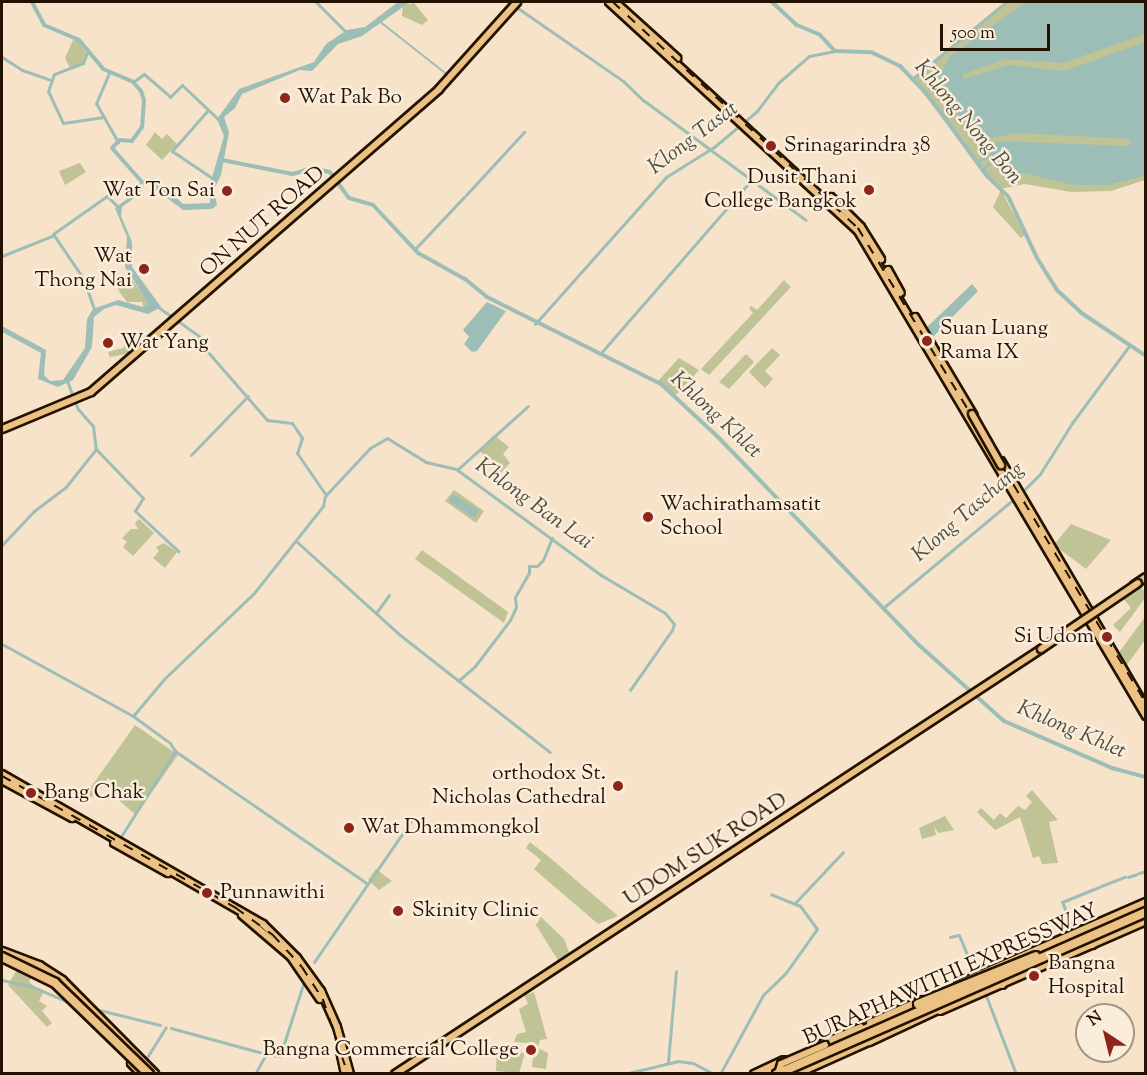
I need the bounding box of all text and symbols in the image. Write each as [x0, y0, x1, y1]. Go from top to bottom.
scale bar [943, 12, 1052, 50]
text: 500 m [951, 21, 995, 47]
water label: Khlong Nong Bon [907, 55, 1027, 191]
place label: Wat Pak Bo [297, 85, 402, 111]
marker: Wat Pak Bo [278, 91, 292, 105]
water label: Klong Tasat [644, 97, 744, 181]
place label: Srinagarindra 38 [784, 133, 930, 159]
marker: Srinagarindra 38 [762, 137, 780, 155]
street label: ON NUT ROAD [195, 161, 331, 283]
place label: Dusit Thani College Bangkok [704, 165, 857, 215]
place label: Wat Ton Sai [102, 178, 215, 204]
marker: Dusit Thani College Bangkok [862, 183, 876, 197]
marker: Wat Ton Sai [220, 184, 234, 198]
place label: Wat Thong Nai [34, 244, 132, 294]
marker: Wat Thong Nai [137, 262, 151, 276]
place label: Suan Luang Rama IX [940, 316, 1048, 366]
place label: Wat Yang [120, 330, 209, 356]
marker: Suan Luang Rama IX [918, 332, 936, 350]
marker: Wat Yang [101, 336, 115, 350]
water label: Khlong Khlet [664, 367, 766, 465]
water label: Khlong Ban Lai [469, 454, 597, 556]
water label: Klong Taschang [907, 457, 1031, 569]
place label: Wachirathamsatit School [660, 492, 821, 542]
marker: Wachirathamsatit School [641, 510, 655, 524]
place label: Si Udom [1014, 624, 1094, 650]
marker: Si Udom [1098, 628, 1116, 646]
water label: Khlong Khlet [1012, 696, 1130, 766]
place label: orthodox St. Nicholas Cathedral [432, 761, 606, 811]
marker: orthodox St. Nicholas Cathedral [611, 779, 625, 793]
place label: Bang Chak [44, 780, 144, 806]
marker: Bang Chak [22, 784, 40, 802]
street label: UDOM SUK ROAD [620, 788, 792, 912]
place label: Wat Dhammongkol [361, 815, 540, 841]
marker: Wat Dhammongkol [342, 821, 356, 835]
place label: Punnawithi [220, 880, 325, 906]
marker: Punnawithi [198, 884, 216, 902]
place label: Skinity Clinic [412, 898, 539, 924]
street label: BURAPHAWITHI EXPRESSWAY [800, 898, 1102, 1052]
marker: Skinity Clinic [389, 902, 407, 920]
place label: Bangna Hospital [1048, 951, 1125, 1001]
marker: Bangna Hospital [1025, 967, 1043, 985]
north arrow [1075, 1003, 1135, 1063]
text: N [1084, 1006, 1107, 1033]
place label: Bangna Commercial College [263, 1037, 519, 1063]
marker: Bangna Commercial College [524, 1043, 538, 1057]

